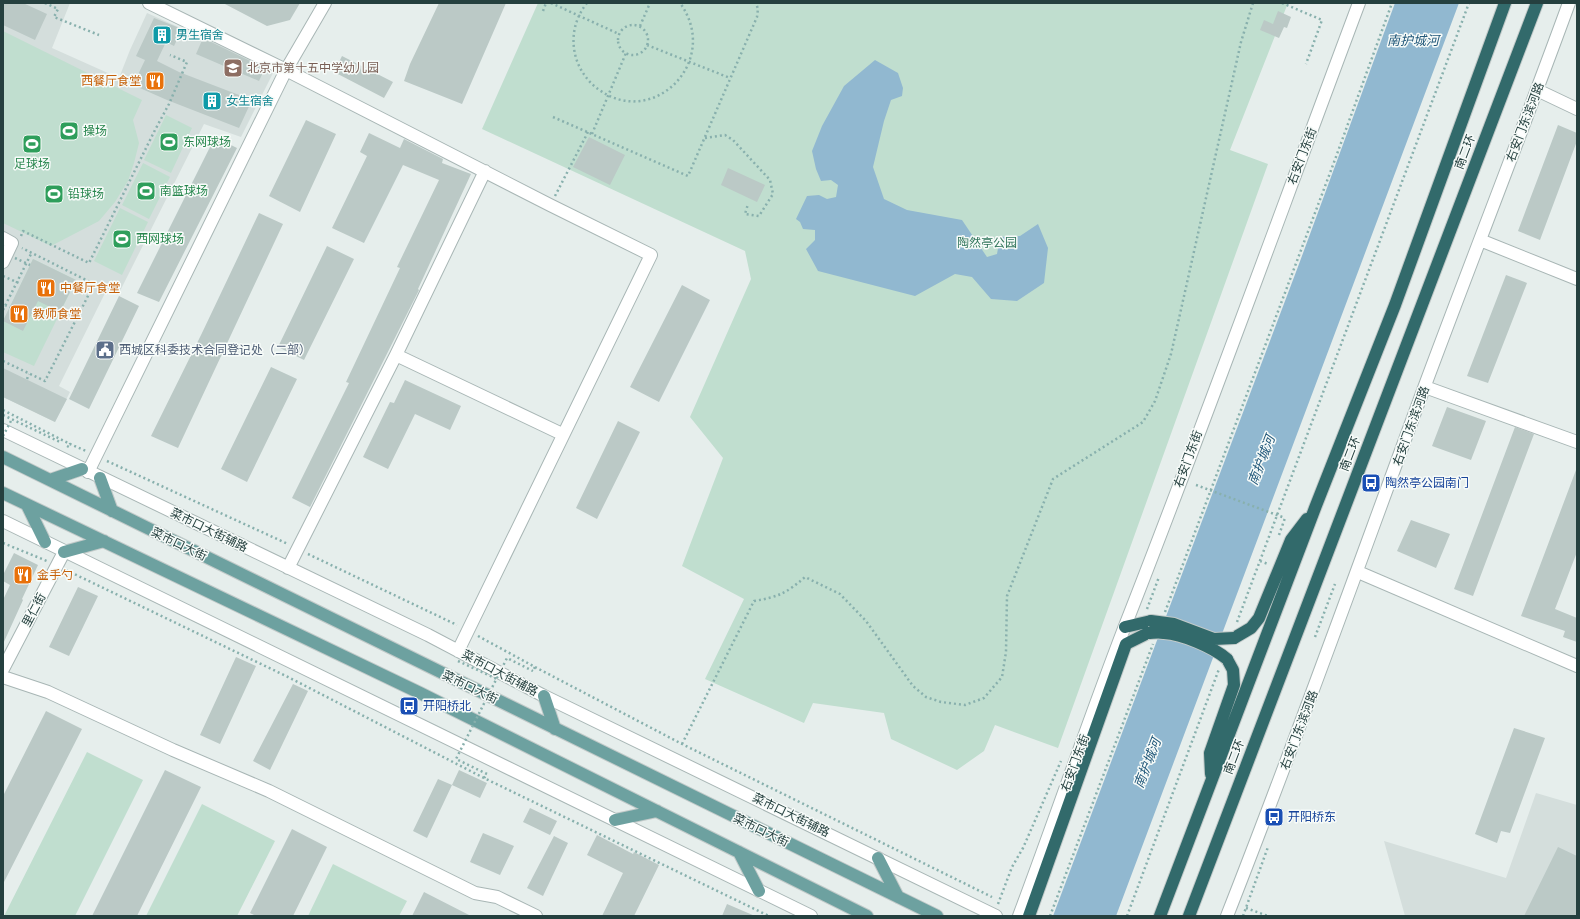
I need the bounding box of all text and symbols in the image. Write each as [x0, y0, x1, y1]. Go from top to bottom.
building icon: 男生宿舍 [151, 24, 173, 46]
place label: 男生宿舍 [176, 27, 224, 43]
water label: 南护城河 [1387, 32, 1442, 49]
school or university icon: 北京市第十五中学幼儿园 [222, 57, 244, 79]
place label: 北京市第十五中学幼儿园 [247, 60, 379, 76]
restaurant icon: 西餐厅食堂 [144, 70, 166, 92]
place label: 西餐厅食堂 [81, 73, 141, 89]
street label: 右安门东滨河路 [1502, 80, 1548, 164]
building icon: 女生宿舍 [201, 90, 223, 112]
place label: 女生宿舍 [226, 93, 274, 109]
sports icon: 操场 [58, 120, 80, 142]
place label: 操场 [83, 123, 107, 139]
street label: 右安门东街 [1284, 125, 1320, 187]
sports icon: 东网球场 [158, 131, 180, 153]
street label: 南二环 [1451, 132, 1479, 172]
sports icon: 足球场 [21, 133, 43, 155]
place label: 东网球场 [183, 134, 231, 150]
place label: 足球场 [14, 156, 50, 172]
sports icon: 南篮球场 [135, 180, 157, 202]
sports icon: 铅球场 [43, 183, 65, 205]
place label: 南篮球场 [160, 183, 208, 199]
place label: 铅球场 [68, 186, 104, 202]
sports icon: 西网球场 [111, 228, 133, 250]
place label: 西网球场 [136, 231, 184, 247]
park label: 陶然亭公园 [957, 235, 1017, 251]
restaurant icon: 中餐厅食堂 [35, 277, 57, 299]
place label: 中餐厅食堂 [60, 280, 120, 296]
restaurant icon: 教师食堂 [8, 303, 30, 325]
place label: 教师食堂 [33, 306, 81, 322]
public building icon: 西城区科委技术合同登记处（二部） [94, 339, 116, 361]
place label: 西城区科委技术合同登记处（二部） [119, 342, 311, 358]
street label: 右安门东滨河路 [1389, 384, 1433, 468]
street label: 右安门东街 [1170, 428, 1206, 490]
water label: 南护城河 [1244, 430, 1280, 488]
street label: 南二环 [1336, 434, 1364, 474]
bus stop icon: 陶然亭公园南门 [1360, 472, 1382, 494]
place label: 陶然亭公园南门 [1385, 475, 1469, 491]
street label: 菜市口大街辅路 [168, 505, 250, 555]
street label: 菜市口大街 [149, 524, 209, 564]
restaurant icon: 金手勺 [12, 564, 34, 586]
place label: 金手勺 [37, 567, 73, 583]
street label: 里仁街 [18, 590, 50, 630]
street label: 菜市口大街辅路 [460, 647, 540, 699]
street label: 菜市口大街 [440, 667, 500, 707]
street label: 右安门东滨河路 [1276, 688, 1322, 772]
bus stop icon: 开阳桥北 [398, 695, 420, 717]
place label: 开阳桥北 [423, 698, 471, 714]
street label: 右安门东街 [1057, 732, 1093, 794]
water label: 南护城河 [1130, 733, 1166, 791]
street label: 南二环 [1220, 737, 1248, 777]
street label: 菜市口大街辅路 [750, 790, 832, 840]
bus stop icon: 开阳桥东 [1263, 806, 1285, 828]
place label: 开阳桥东 [1288, 809, 1336, 825]
street label: 菜市口大街 [731, 810, 791, 850]

